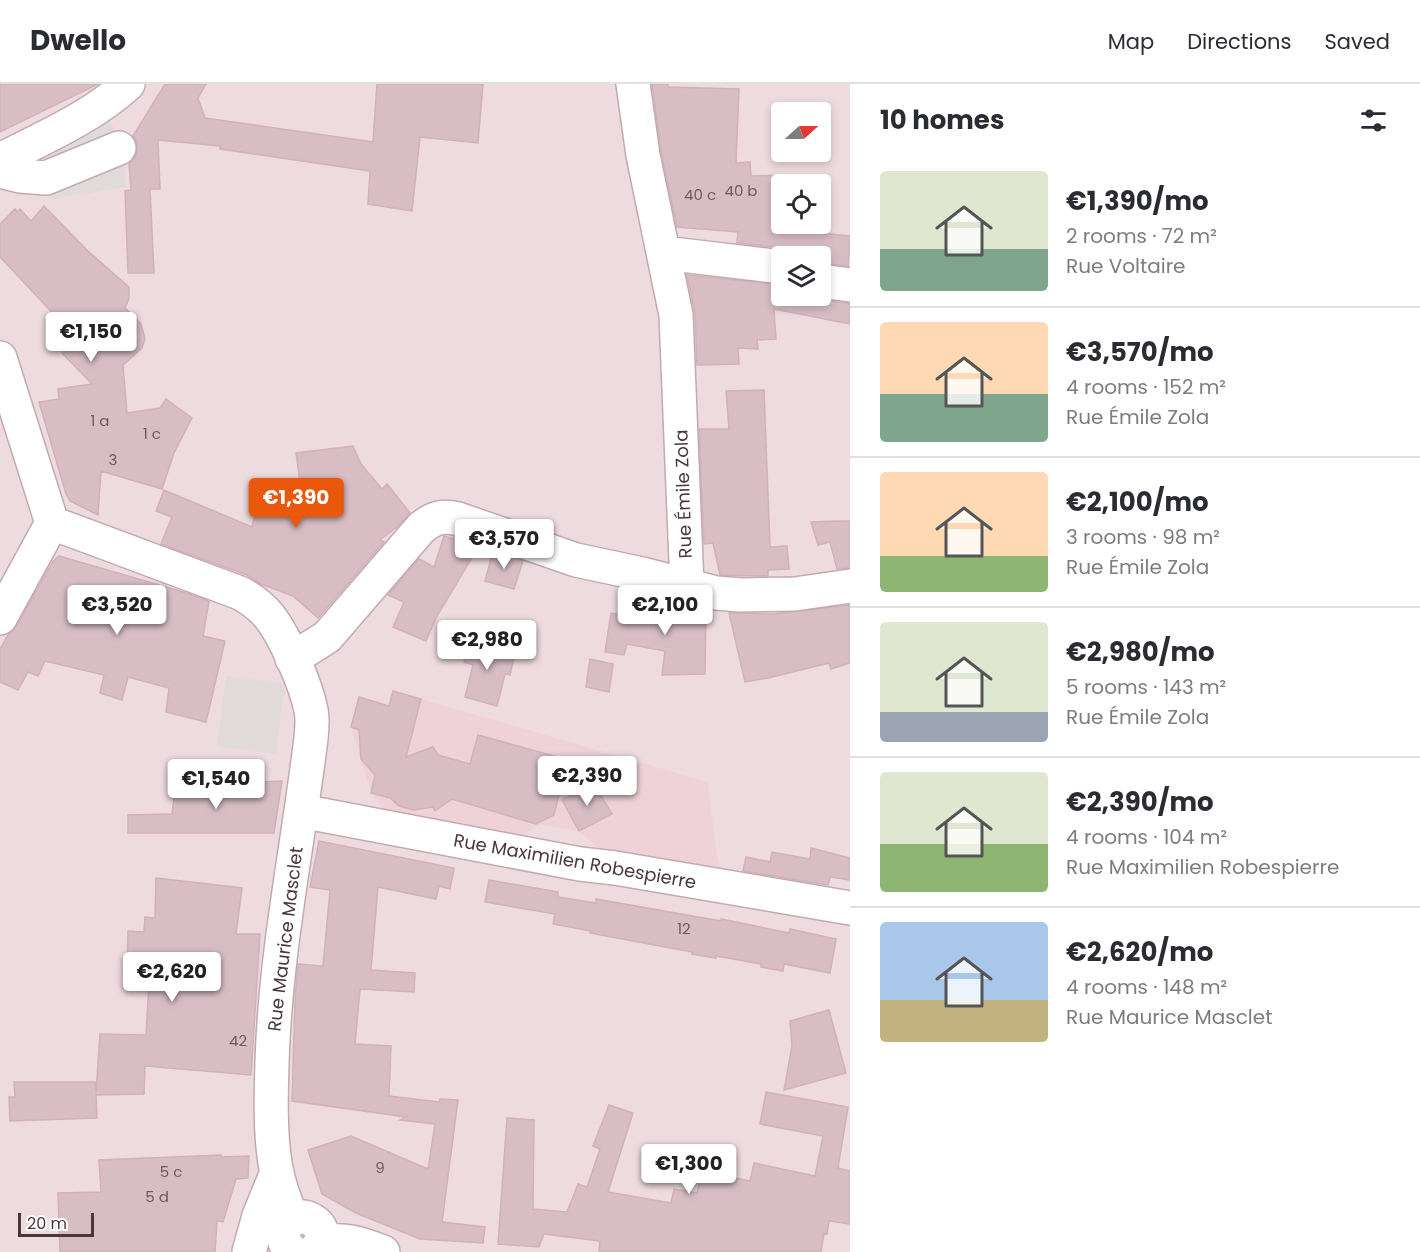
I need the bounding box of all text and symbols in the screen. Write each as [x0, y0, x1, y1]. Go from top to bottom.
text: Dwello [30, 21, 126, 60]
text: Map [1108, 27, 1154, 56]
text: Directions [1187, 27, 1291, 56]
text: Saved [1324, 27, 1390, 56]
north arrow [771, 102, 831, 162]
map controls [771, 102, 831, 306]
text: 10 homes [880, 102, 1004, 138]
icon: filters [1357, 104, 1390, 137]
button: locate [771, 174, 831, 234]
house number: 40 b [724, 180, 758, 201]
text: €1,390/mo [1066, 183, 1208, 219]
house number: 40 c [684, 184, 716, 205]
icon: home [928, 195, 1000, 267]
text: 2 rooms · 72 m² [1066, 222, 1217, 250]
button: layers [771, 246, 831, 306]
text: Rue Voltaire [1066, 252, 1186, 280]
pin: €1,150 [42, 312, 140, 363]
text: €1,150 [60, 317, 122, 345]
text: €3,570/mo [1066, 334, 1214, 370]
icon: home [928, 346, 1000, 418]
text: 4 rooms · 152 m² [1066, 373, 1226, 401]
text: Rue Émile Zola [1066, 403, 1209, 431]
house number: 1 a [91, 410, 109, 431]
house number: 1 c [143, 423, 161, 444]
street label: Rue Émile Zola [668, 429, 698, 559]
house number: 3 [109, 449, 117, 470]
pin: €1,390 [247, 478, 345, 529]
text: €1,390 [263, 483, 329, 511]
text: €2,100/mo [1066, 484, 1209, 520]
icon: home [928, 496, 1000, 568]
pin: €3,570 [455, 519, 553, 570]
text: 3 rooms · 98 m² [1066, 523, 1220, 551]
text: €3,570 [469, 524, 539, 552]
text: Rue Émile Zola [1066, 553, 1209, 581]
pin: €3,520 [68, 585, 166, 636]
pin: €2,100 [616, 585, 714, 636]
text: €3,520 [81, 590, 153, 618]
text: €2,100 [632, 590, 698, 618]
pin: €2,980 [438, 620, 536, 671]
text: €2,980 [451, 625, 523, 653]
text: €2,980/mo [1066, 634, 1215, 670]
icon: home [928, 646, 1000, 718]
text: 5 rooms · 143 m² [1066, 673, 1226, 701]
text: Rue Émile Zola [1066, 703, 1209, 731]
pin: €2,390 [538, 756, 636, 807]
pin: €1,540 [167, 759, 265, 810]
text: €2,390 [552, 761, 622, 789]
text: €1,540 [182, 764, 250, 792]
text: €2,390/mo [1066, 784, 1214, 820]
icon: home [928, 796, 1000, 868]
text: 4 rooms · 104 m² [1066, 823, 1227, 851]
street label: Rue Maximilien Robespierre [452, 827, 698, 895]
street label: Rue Maurice Masclet [261, 845, 309, 1033]
text: Rue Maximilien Robespierre [1066, 853, 1339, 881]
house number: 12 [677, 918, 691, 939]
text: €2,620/mo [1066, 934, 1213, 970]
icon: home [928, 946, 1000, 1018]
pin: €2,620 [123, 952, 221, 1003]
text: €2,620 [137, 957, 207, 985]
text: 4 rooms · 148 m² [1066, 973, 1227, 1001]
text: Rue Maurice Masclet [1066, 1003, 1272, 1031]
house number: 42 [229, 1030, 247, 1051]
pin: €1,300 [640, 1144, 738, 1195]
text: €1,300 [655, 1149, 723, 1177]
house number: 9 [375, 1157, 385, 1178]
house number: 5 c [160, 1161, 182, 1182]
house number: 5 d [145, 1186, 169, 1207]
scale bar [18, 1210, 94, 1238]
text: 20 m [27, 1212, 67, 1235]

